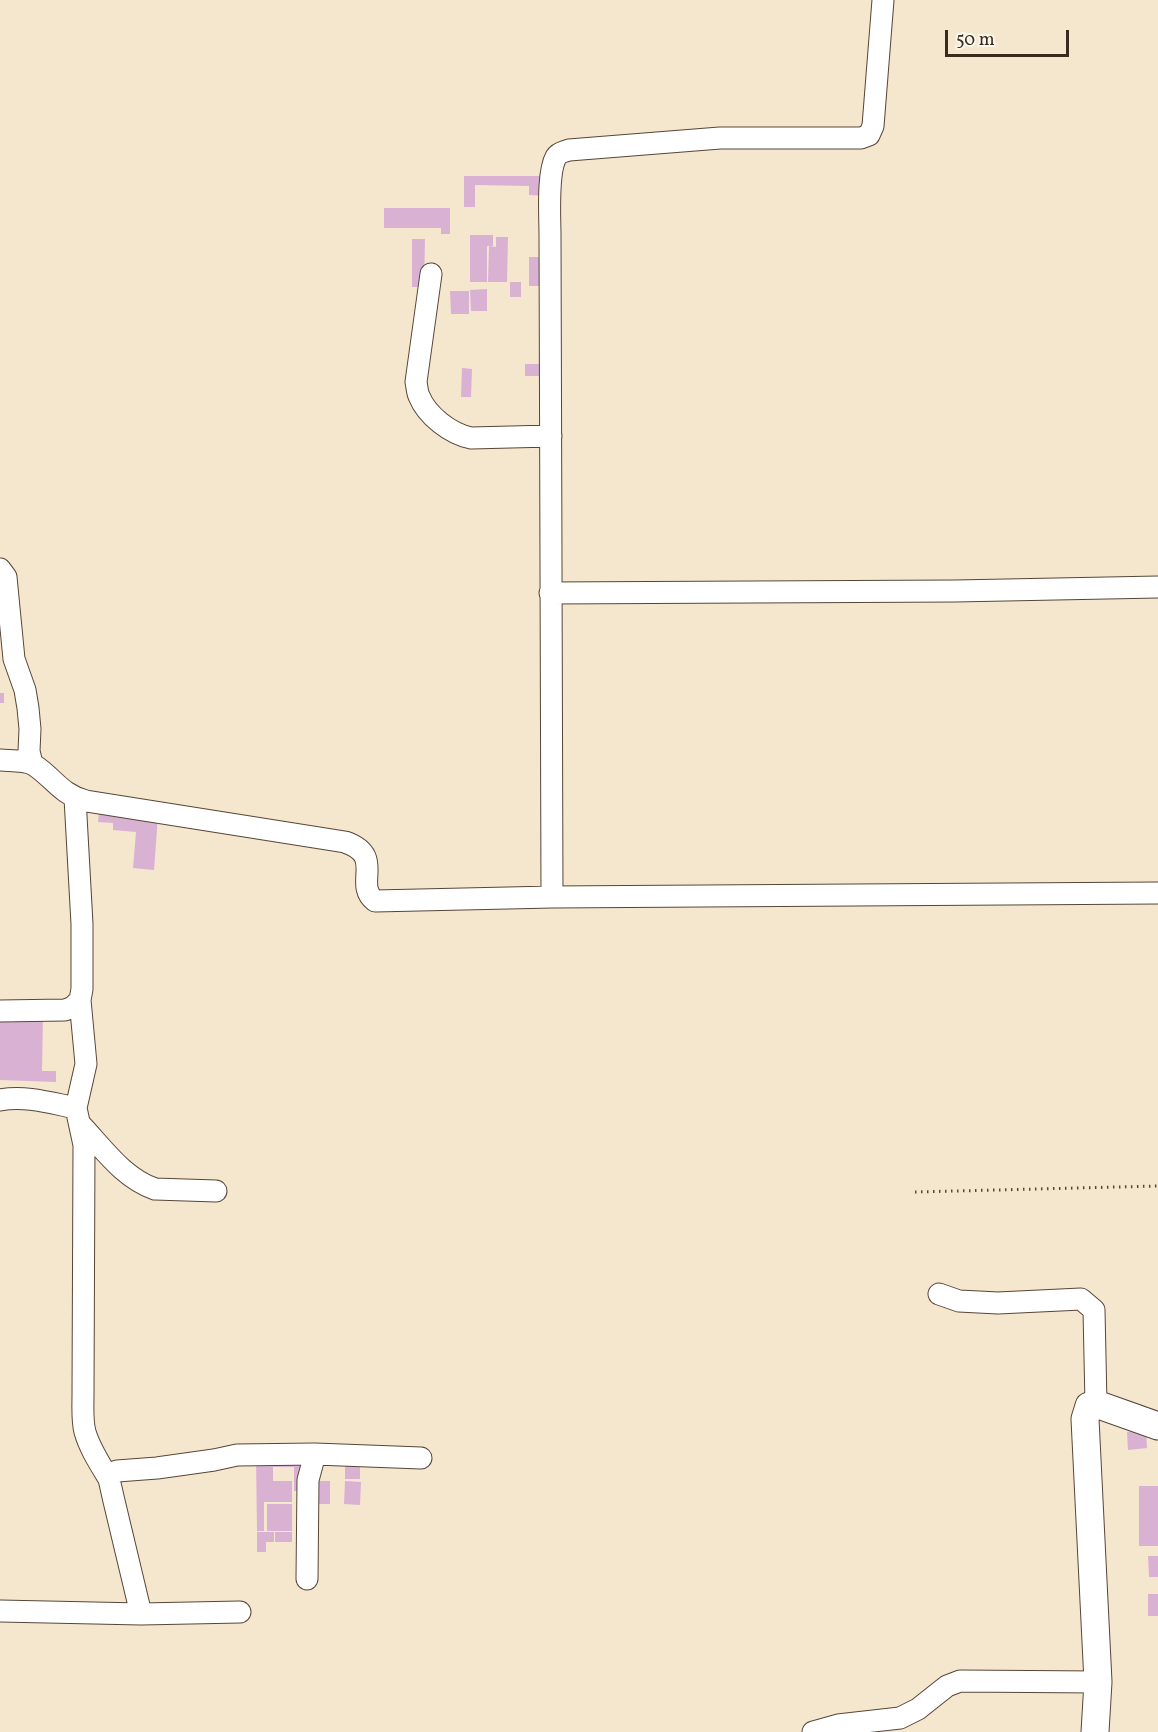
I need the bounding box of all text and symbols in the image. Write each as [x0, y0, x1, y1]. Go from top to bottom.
scale bar [948, 18, 1072, 56]
text: 50 m [956, 28, 995, 53]

